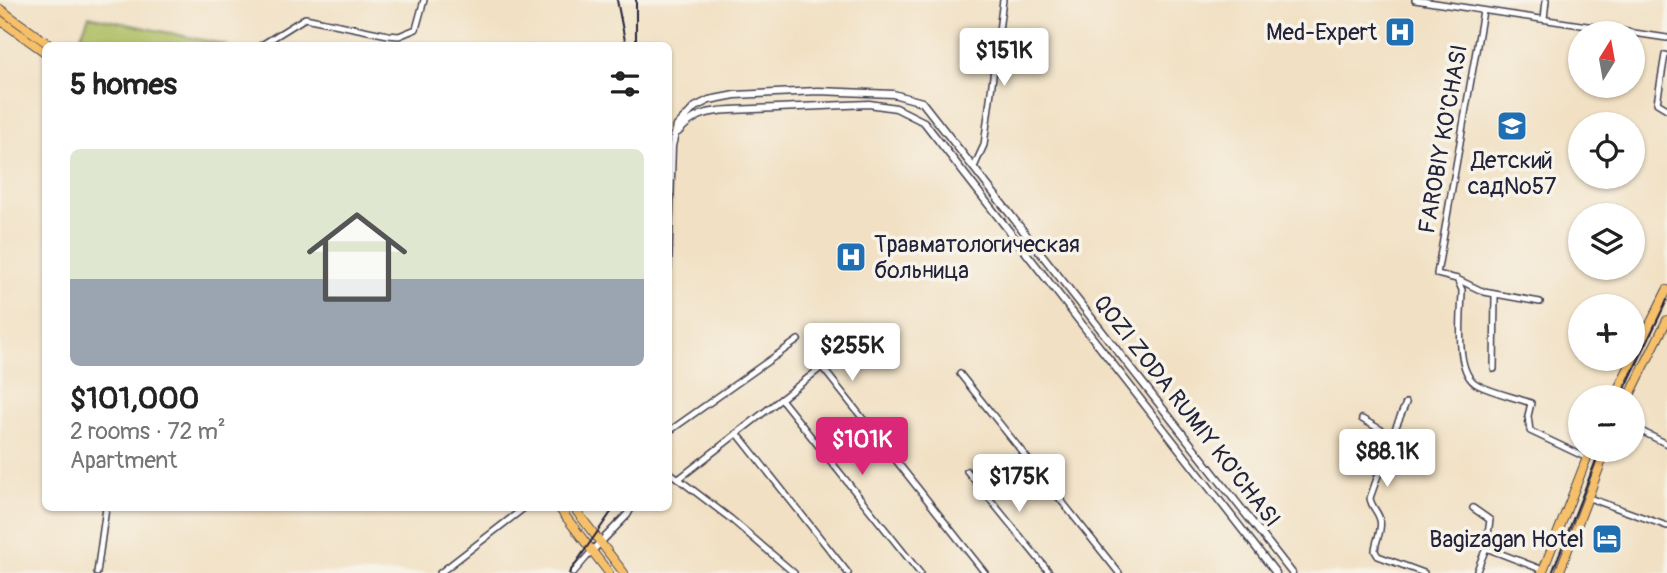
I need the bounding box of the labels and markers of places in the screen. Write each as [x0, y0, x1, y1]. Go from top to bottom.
hospital icon: Med-Expert [1383, 15, 1417, 49]
place label: Med-Expert [1266, 18, 1378, 47]
pin: $151K [955, 28, 1053, 88]
school or university icon: Детский сад№57 [1495, 109, 1529, 143]
place label: Детский сад№57 [1468, 146, 1556, 201]
place label: Травматологическая больница [874, 230, 1080, 285]
hospital icon: Травматологическая больница [834, 240, 868, 274]
pin: $255K [803, 324, 901, 383]
pin: $101K [813, 418, 911, 477]
pin: $88.1K [1330, 430, 1444, 489]
pin: $175K [970, 454, 1068, 514]
hotel icon: Bagizagan Hotel [1590, 522, 1624, 556]
place label: Bagizagan Hotel [1429, 525, 1584, 554]

